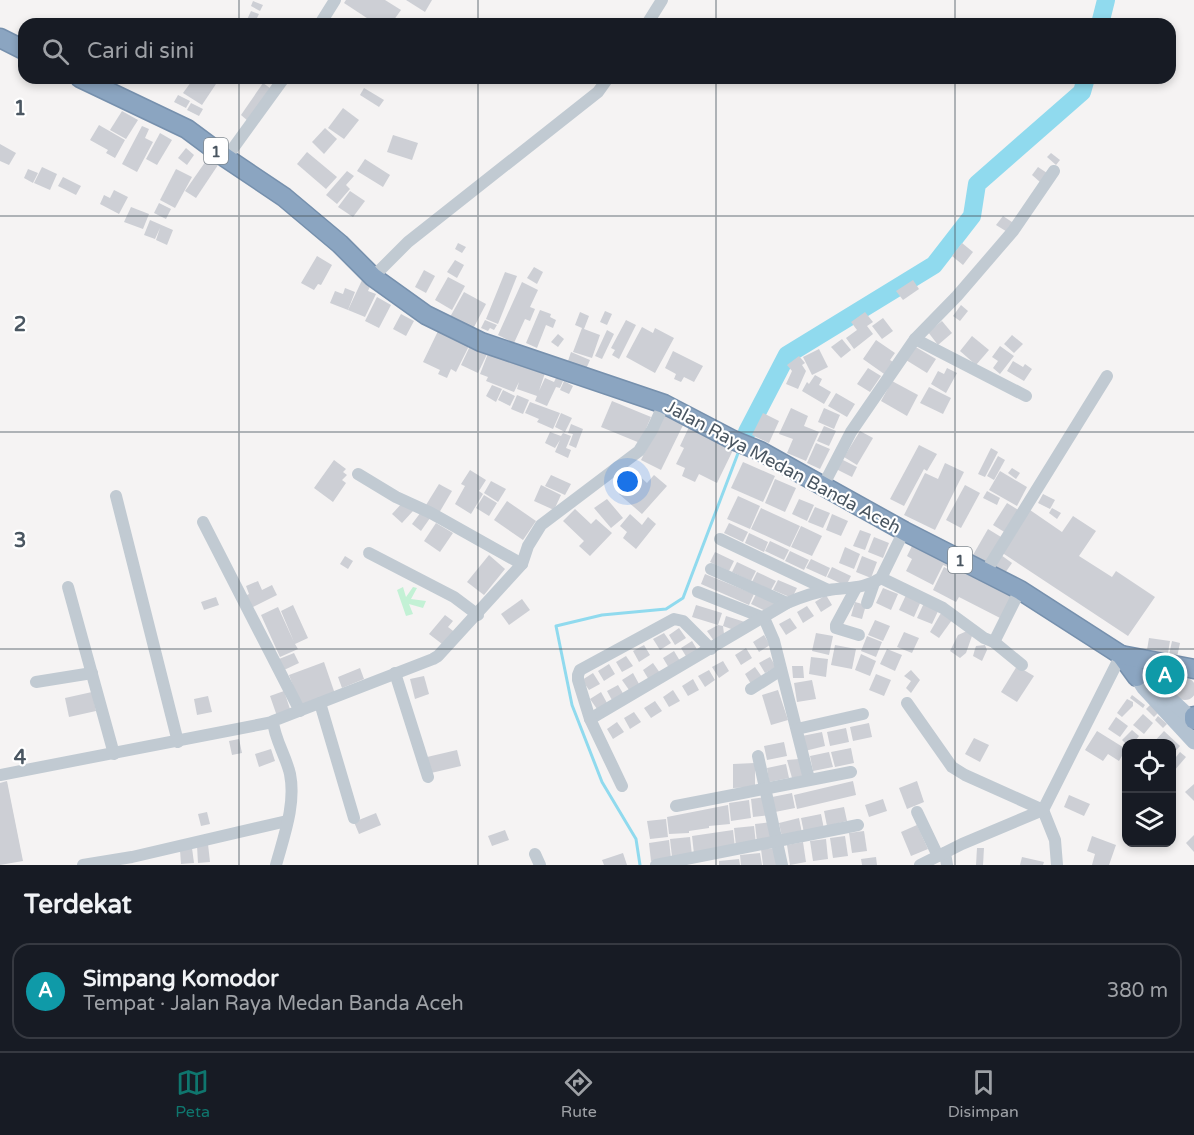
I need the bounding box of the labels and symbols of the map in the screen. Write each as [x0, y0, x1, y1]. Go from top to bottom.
text: 1 [14, 97, 26, 121]
road number: 1 [204, 138, 228, 164]
text: 2 [14, 313, 26, 337]
street label: Jalan Raya Medan Banda Aceh [661, 395, 905, 539]
your location [613, 467, 642, 496]
text: 3 [14, 529, 26, 553]
road number: 1 [948, 547, 972, 573]
pin: A [1146, 652, 1184, 698]
text: 4 [14, 746, 27, 770]

